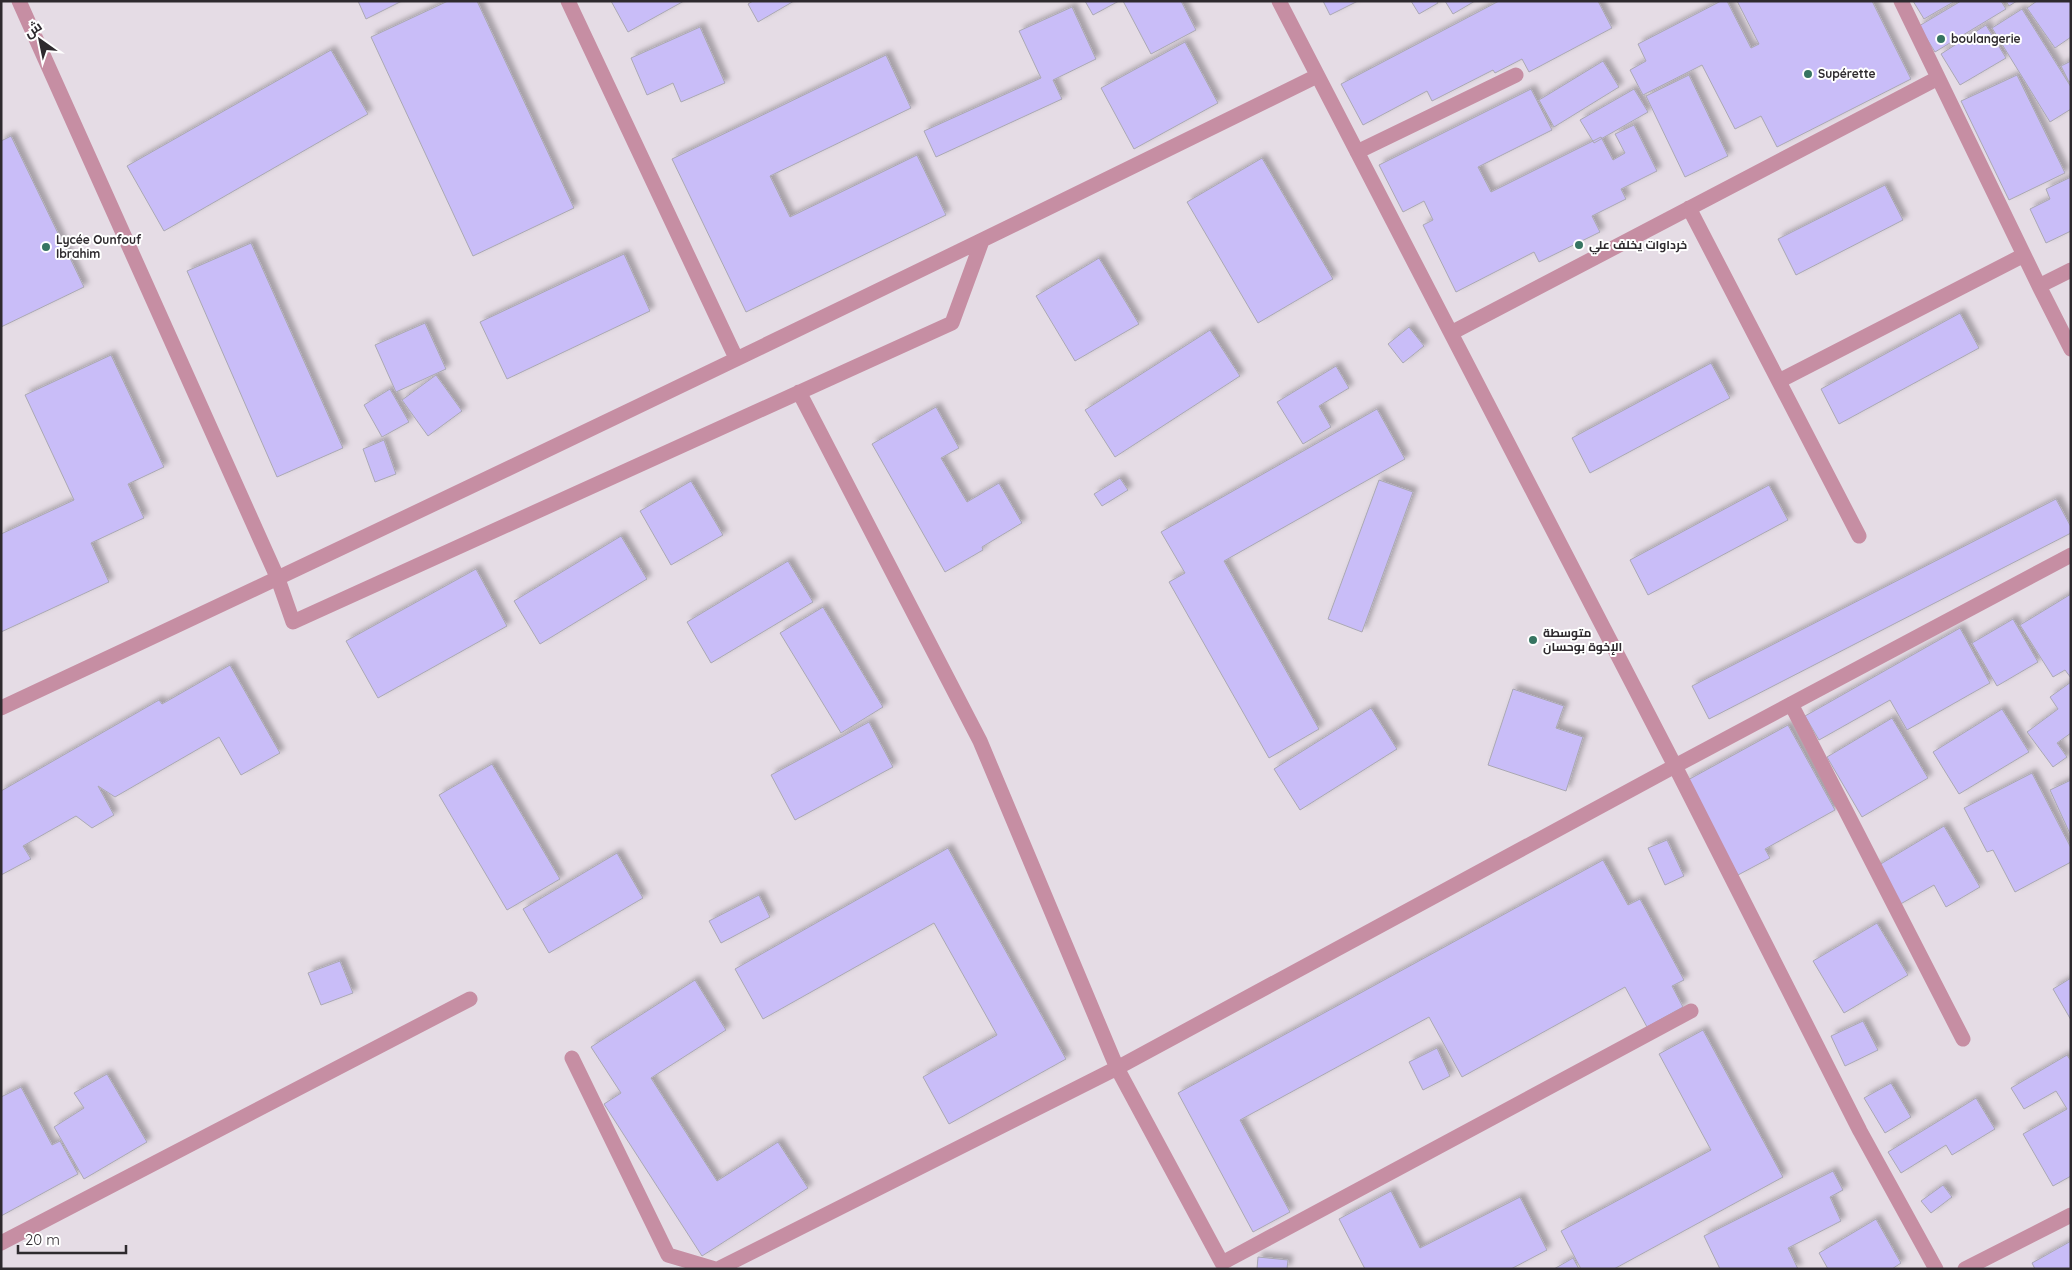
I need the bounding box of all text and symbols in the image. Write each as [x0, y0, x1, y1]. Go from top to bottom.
north arrow [15, 15, 65, 65]
text: ش [20, 17, 45, 42]
place label: boulangerie [1951, 31, 2021, 46]
marker: boulangerie [1935, 33, 1947, 45]
place label: Supérette [1818, 66, 1876, 81]
marker: Supérette [1802, 68, 1814, 80]
place label: Lycée Ounfouf Ibrahim [56, 232, 142, 261]
place label: خرداوات يخلف علي [1589, 237, 1687, 255]
marker: خرداوات يخلف علي [1573, 239, 1585, 251]
marker: Lycée Ounfouf Ibrahim [40, 241, 52, 253]
place label: متوسطة الإخوة بوحسان [1543, 625, 1622, 655]
marker: متوسطة الإخوة بوحسان [1527, 634, 1539, 646]
scale bar [18, 1222, 125, 1254]
text: 20 m [25, 1230, 60, 1249]

